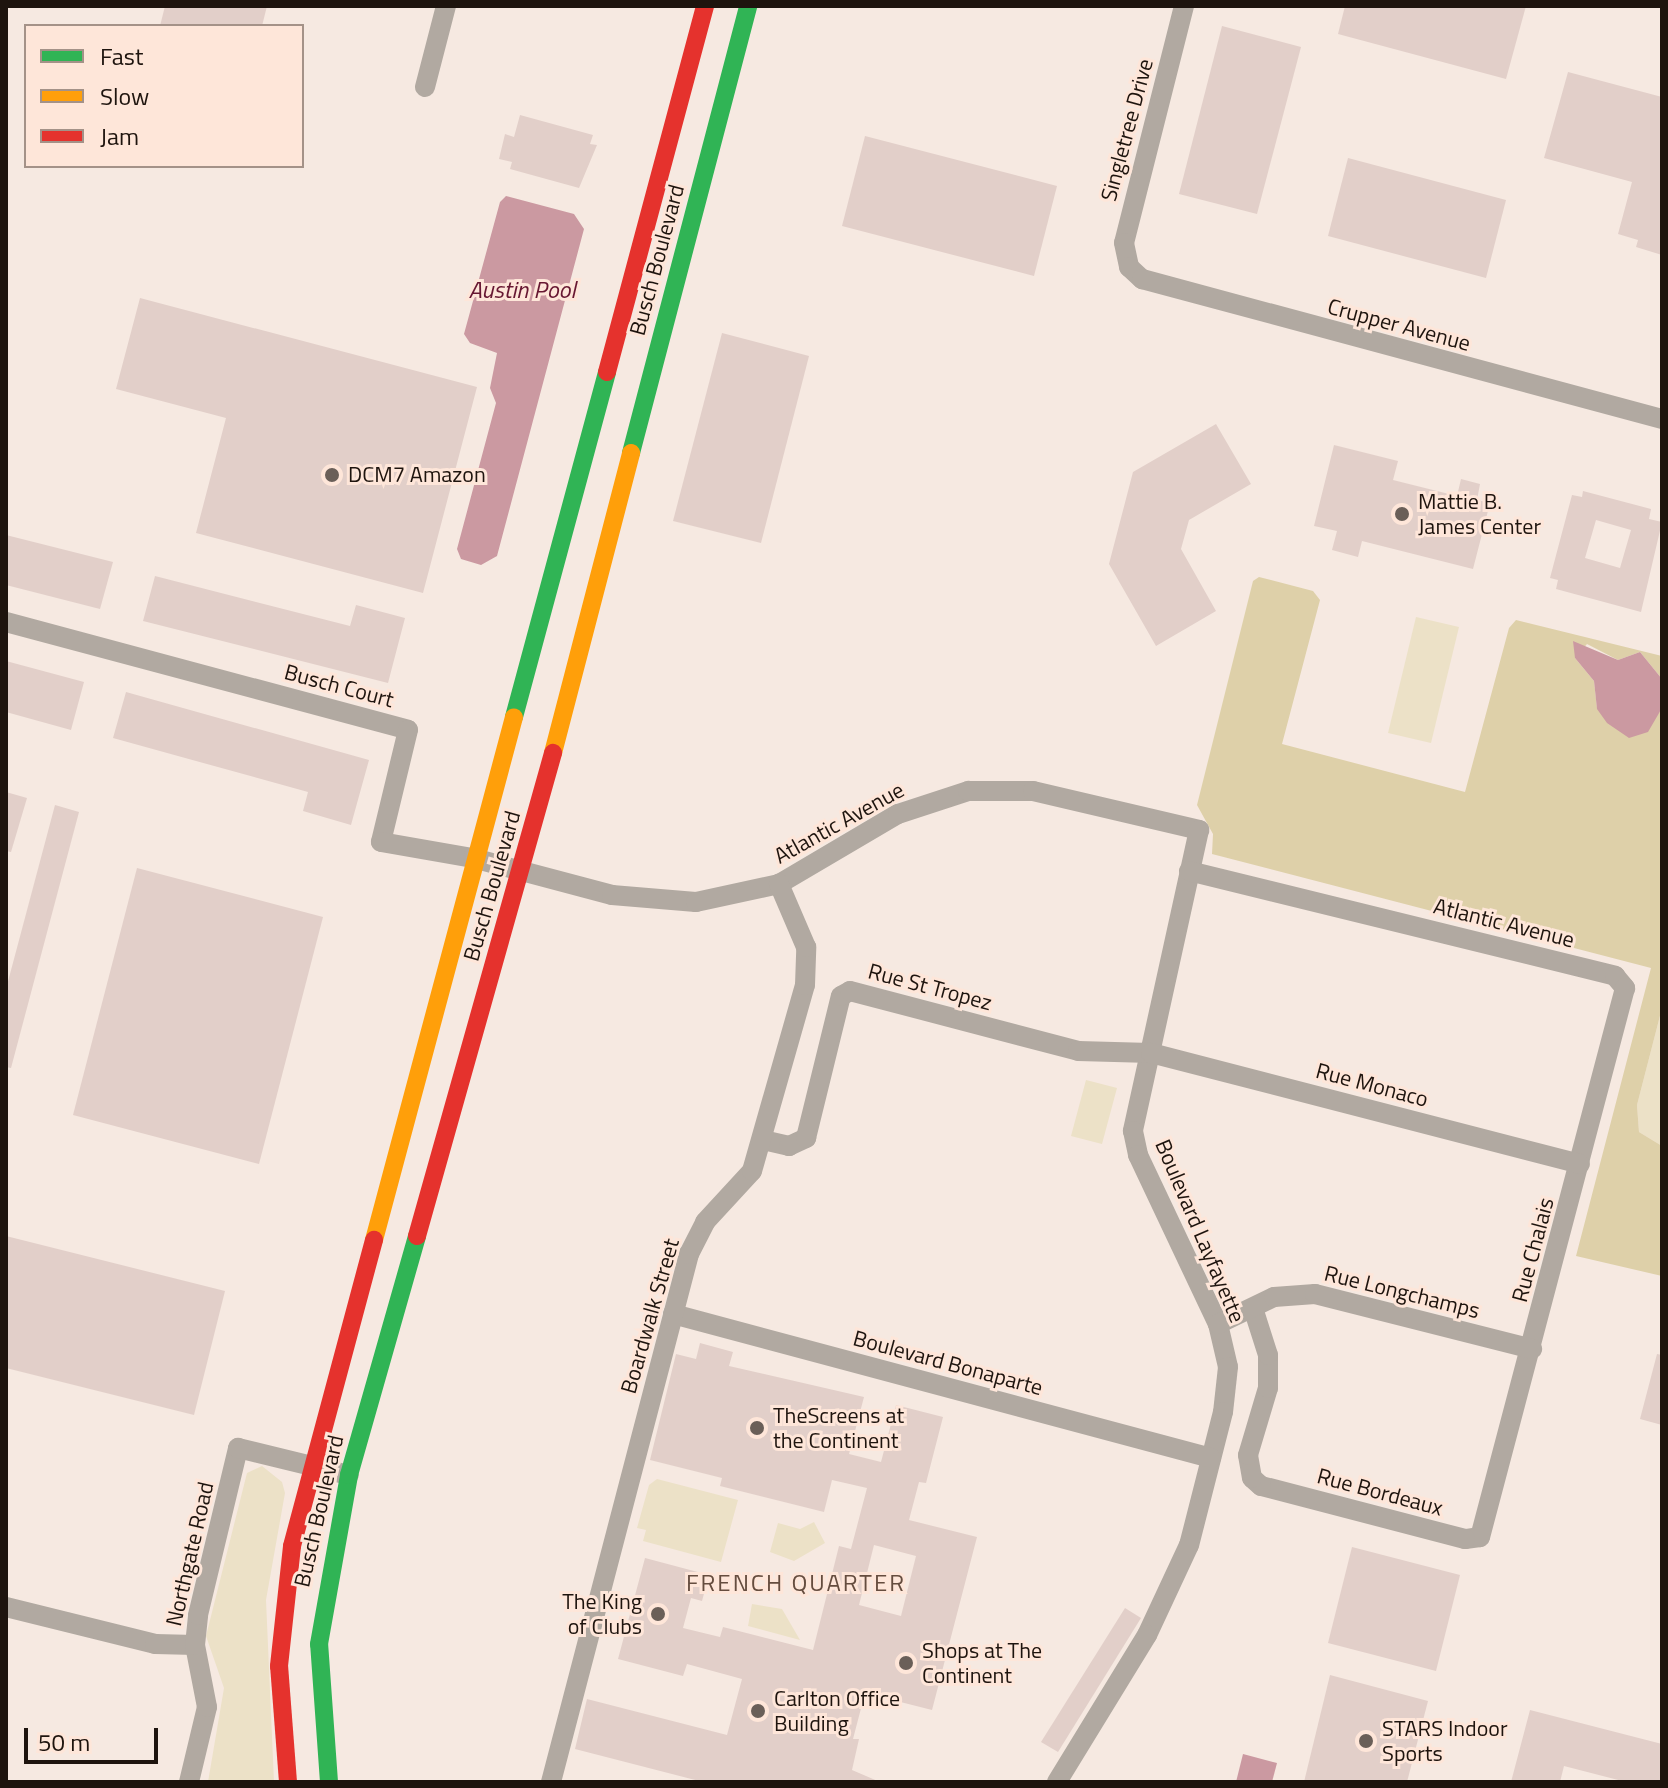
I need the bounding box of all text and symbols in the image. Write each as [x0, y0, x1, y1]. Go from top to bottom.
legend [24, 24, 304, 168]
text: Fast [100, 38, 143, 74]
street label: Singletree Drive [1095, 56, 1159, 204]
text: Slow [100, 78, 149, 114]
text: Jam [100, 118, 139, 154]
street label: Busch Boulevard [624, 182, 690, 338]
water label: Austin Pool [468, 276, 576, 304]
street label: Crupper Avenue [1325, 293, 1473, 357]
place label: DCM7 Amazon [348, 462, 486, 488]
marker: DCM7 Amazon [323, 466, 341, 484]
place label: Mattie B. James Center [1418, 488, 1541, 540]
marker: Mattie B. James Center [1393, 505, 1411, 523]
street label: Busch Court [281, 659, 397, 713]
street label: Atlantic Avenue [770, 777, 908, 869]
street label: Busch Boulevard [458, 808, 526, 964]
street label: Atlantic Avenue [1431, 893, 1577, 953]
street label: Rue St Tropez [865, 958, 995, 1016]
street label: Rue Monaco [1313, 1057, 1431, 1113]
street label: Boulevard Layfayette [1149, 1135, 1251, 1327]
street label: Rue Chalais [1506, 1195, 1560, 1305]
street label: Boardwalk Street [615, 1235, 685, 1397]
street label: Rue Longchamps [1322, 1260, 1482, 1324]
street label: Boulevard Bonaparte [850, 1325, 1046, 1401]
place label: TheScreens at the Continent [773, 1402, 904, 1454]
marker: TheScreens at the Continent [748, 1419, 766, 1437]
street label: Busch Boulevard [289, 1433, 349, 1589]
street label: Rue Bordeaux [1314, 1463, 1446, 1521]
street label: Northgate Road [161, 1479, 219, 1629]
district label: FRENCH QUARTER [686, 1569, 906, 1597]
place label: The King of Clubs [562, 1588, 642, 1640]
marker: The King of Clubs [649, 1605, 667, 1623]
place label: Shops at The Continent [922, 1637, 1042, 1688]
marker: Shops at The Continent [897, 1654, 915, 1672]
place label: Carlton Office Building [774, 1685, 900, 1736]
marker: Carlton Office Building [749, 1702, 767, 1720]
scale bar [28, 1712, 162, 1762]
place label: STARS Indoor Sports [1382, 1715, 1508, 1766]
text: 50 m [38, 1724, 90, 1760]
marker: STARS Indoor Sports [1357, 1732, 1375, 1750]

